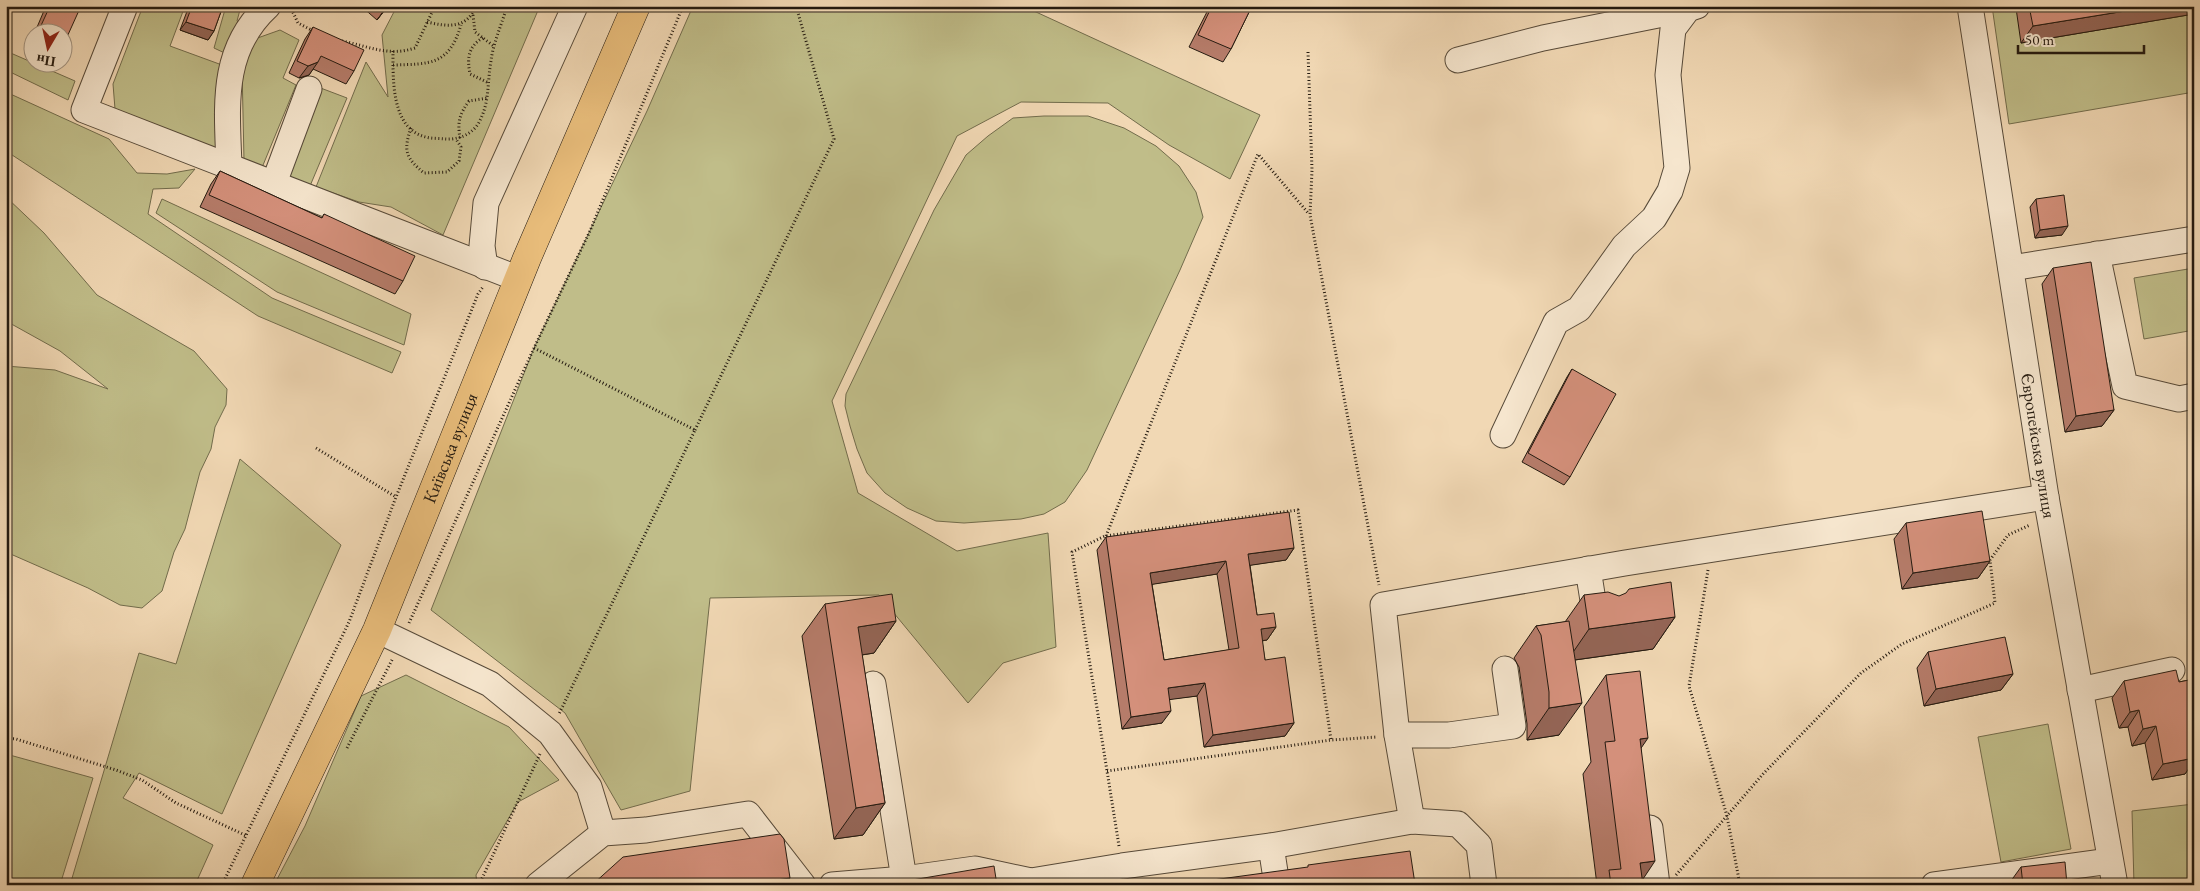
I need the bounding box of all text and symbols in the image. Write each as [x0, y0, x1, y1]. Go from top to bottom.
north arrow [22, 22, 72, 72]
scale bar [2018, 22, 2144, 54]
text: 50 m [2025, 30, 2054, 49]
text: Пн [35, 50, 57, 71]
street label: Європейська вулиця [2016, 371, 2062, 520]
street label: Київська вулиця [417, 389, 482, 506]

